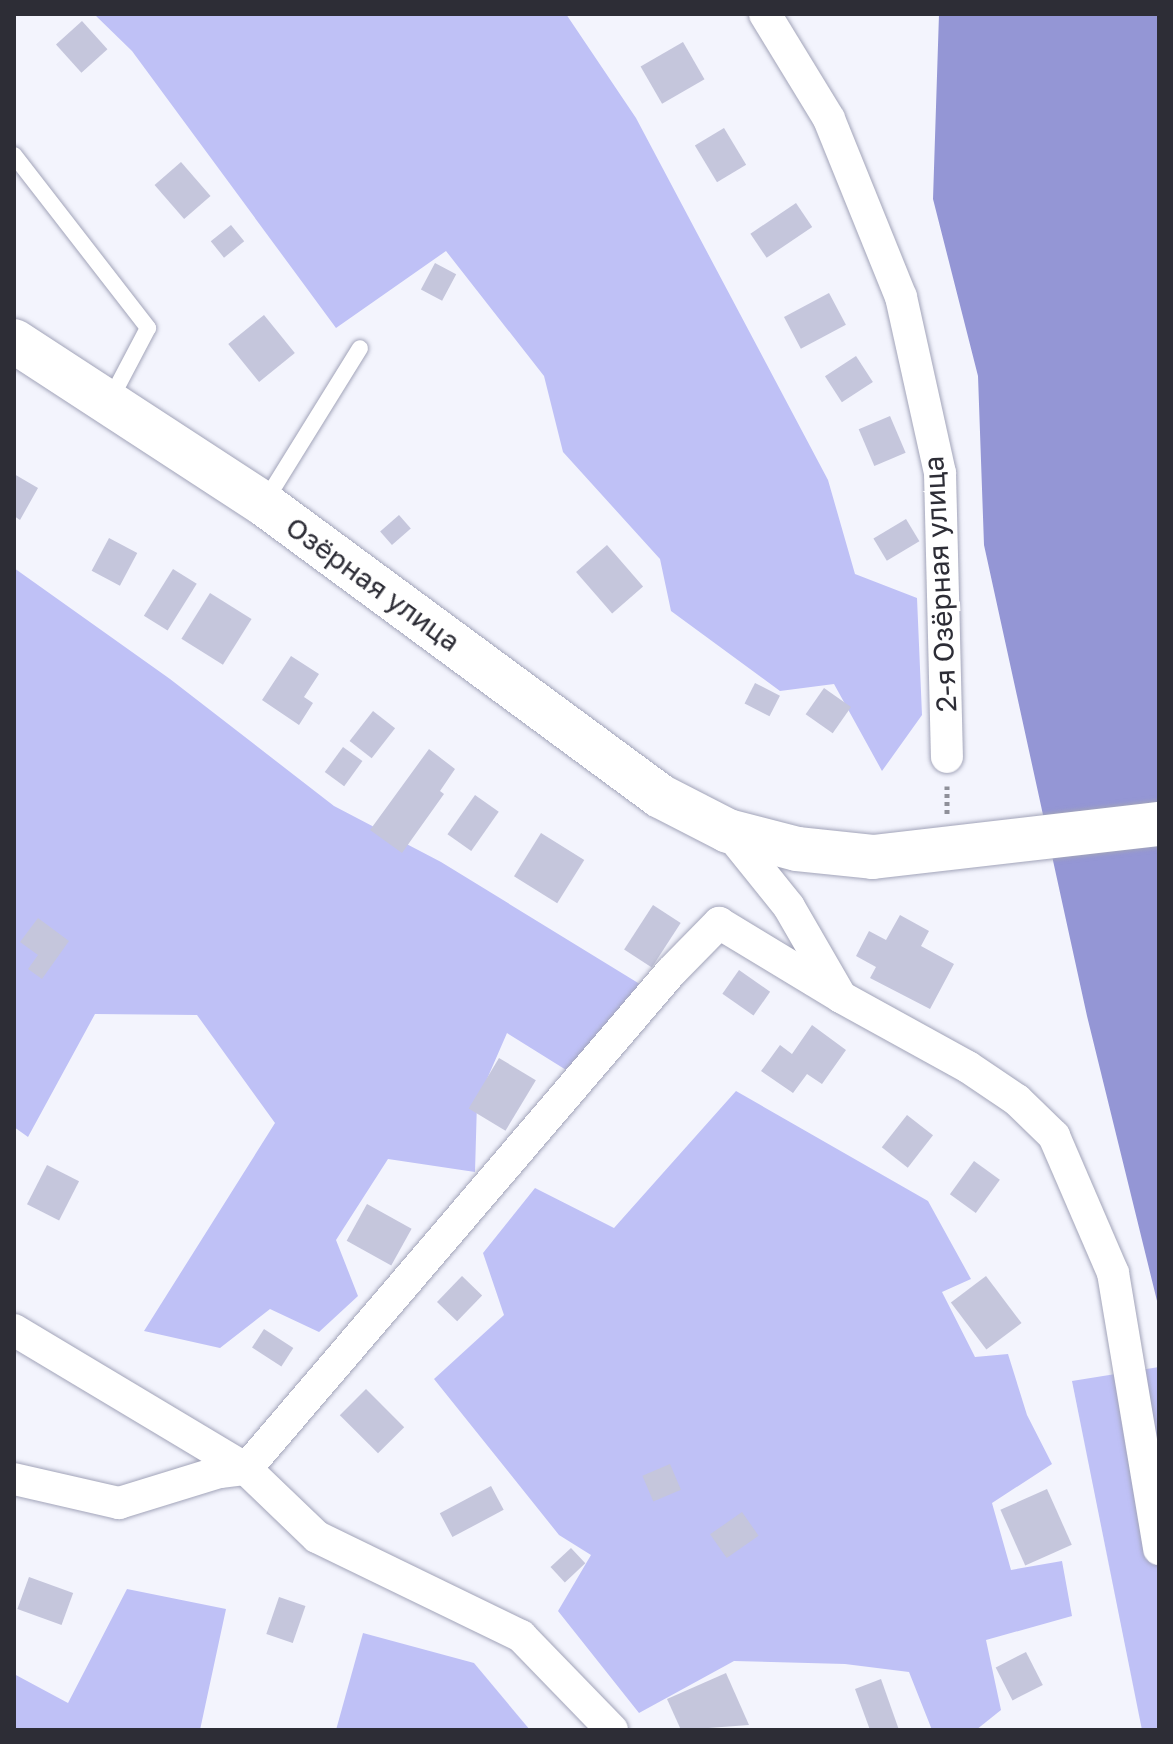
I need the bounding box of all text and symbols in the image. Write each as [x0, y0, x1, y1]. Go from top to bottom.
street label: 2-я Озёрная улица [917, 455, 963, 713]
street label: Озёрная улица [279, 510, 467, 658]

